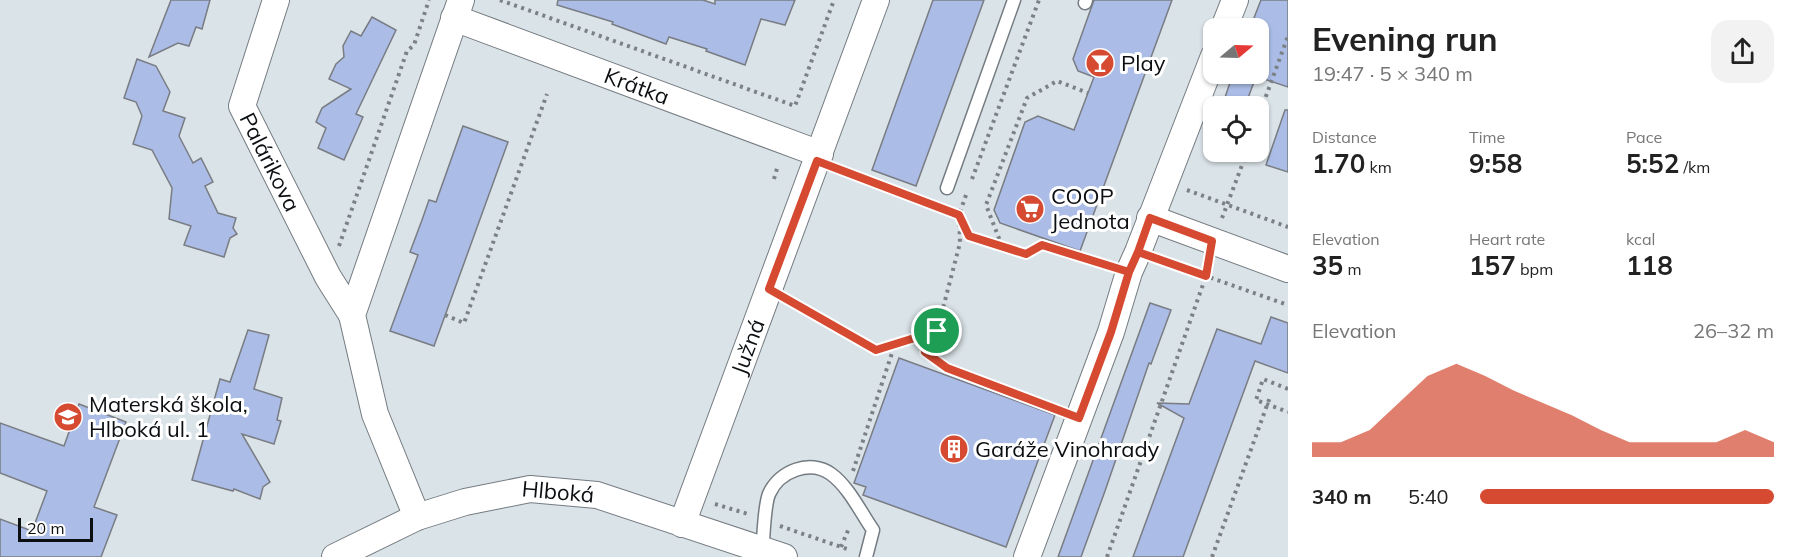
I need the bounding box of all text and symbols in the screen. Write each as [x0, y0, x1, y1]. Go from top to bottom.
north arrow [1203, 18, 1269, 84]
map controls [1203, 18, 1269, 162]
text: Evening run [1312, 18, 1498, 59]
button: share [1711, 20, 1774, 83]
bar icon: Play [1084, 47, 1116, 79]
place label: Play [1121, 49, 1166, 77]
street label: Krátka [600, 61, 673, 111]
text: 19:47 · 5 × 340 m [1312, 61, 1473, 86]
button: locate [1203, 96, 1269, 162]
street label: Palárikova [234, 108, 307, 216]
text: Distance [1312, 127, 1377, 147]
text: Time [1469, 127, 1505, 147]
text: Pace [1626, 127, 1662, 147]
text: 1.70 [1312, 147, 1365, 180]
text: 9:58 [1469, 147, 1522, 180]
text: 5:52 [1626, 147, 1679, 180]
text: km [1365, 157, 1392, 177]
text: /km [1679, 157, 1710, 177]
place label: COOP Jednota [1051, 182, 1130, 235]
supermarket icon: COOP Jednota [1014, 193, 1046, 225]
text: Elevation [1312, 229, 1380, 249]
text: Heart rate [1469, 229, 1545, 249]
text: kcal [1626, 229, 1655, 249]
text: 35 [1312, 249, 1343, 282]
text: 157 [1469, 249, 1516, 282]
text: 118 [1626, 249, 1673, 282]
text: m [1343, 259, 1361, 279]
text: bpm [1516, 259, 1553, 279]
pin [911, 305, 962, 356]
icon: arrive [920, 314, 953, 347]
street label: Južná [725, 315, 771, 379]
text: Elevation [1312, 318, 1397, 343]
text: 26–32 m [1693, 318, 1774, 343]
place label: Materská škola, Hlboká ul. 1 [89, 390, 248, 443]
school or university icon: Materská škola, Hlboká ul. 1 [52, 401, 84, 433]
building icon: Garáže Vinohrady [938, 433, 970, 465]
place label: Garáže Vinohrady [975, 435, 1160, 463]
street label: Hlboká [521, 474, 595, 509]
text: 340 m [1312, 484, 1371, 509]
text: 5:40 [1408, 484, 1449, 509]
scale bar [18, 515, 93, 542]
text: 20 m [27, 518, 64, 538]

